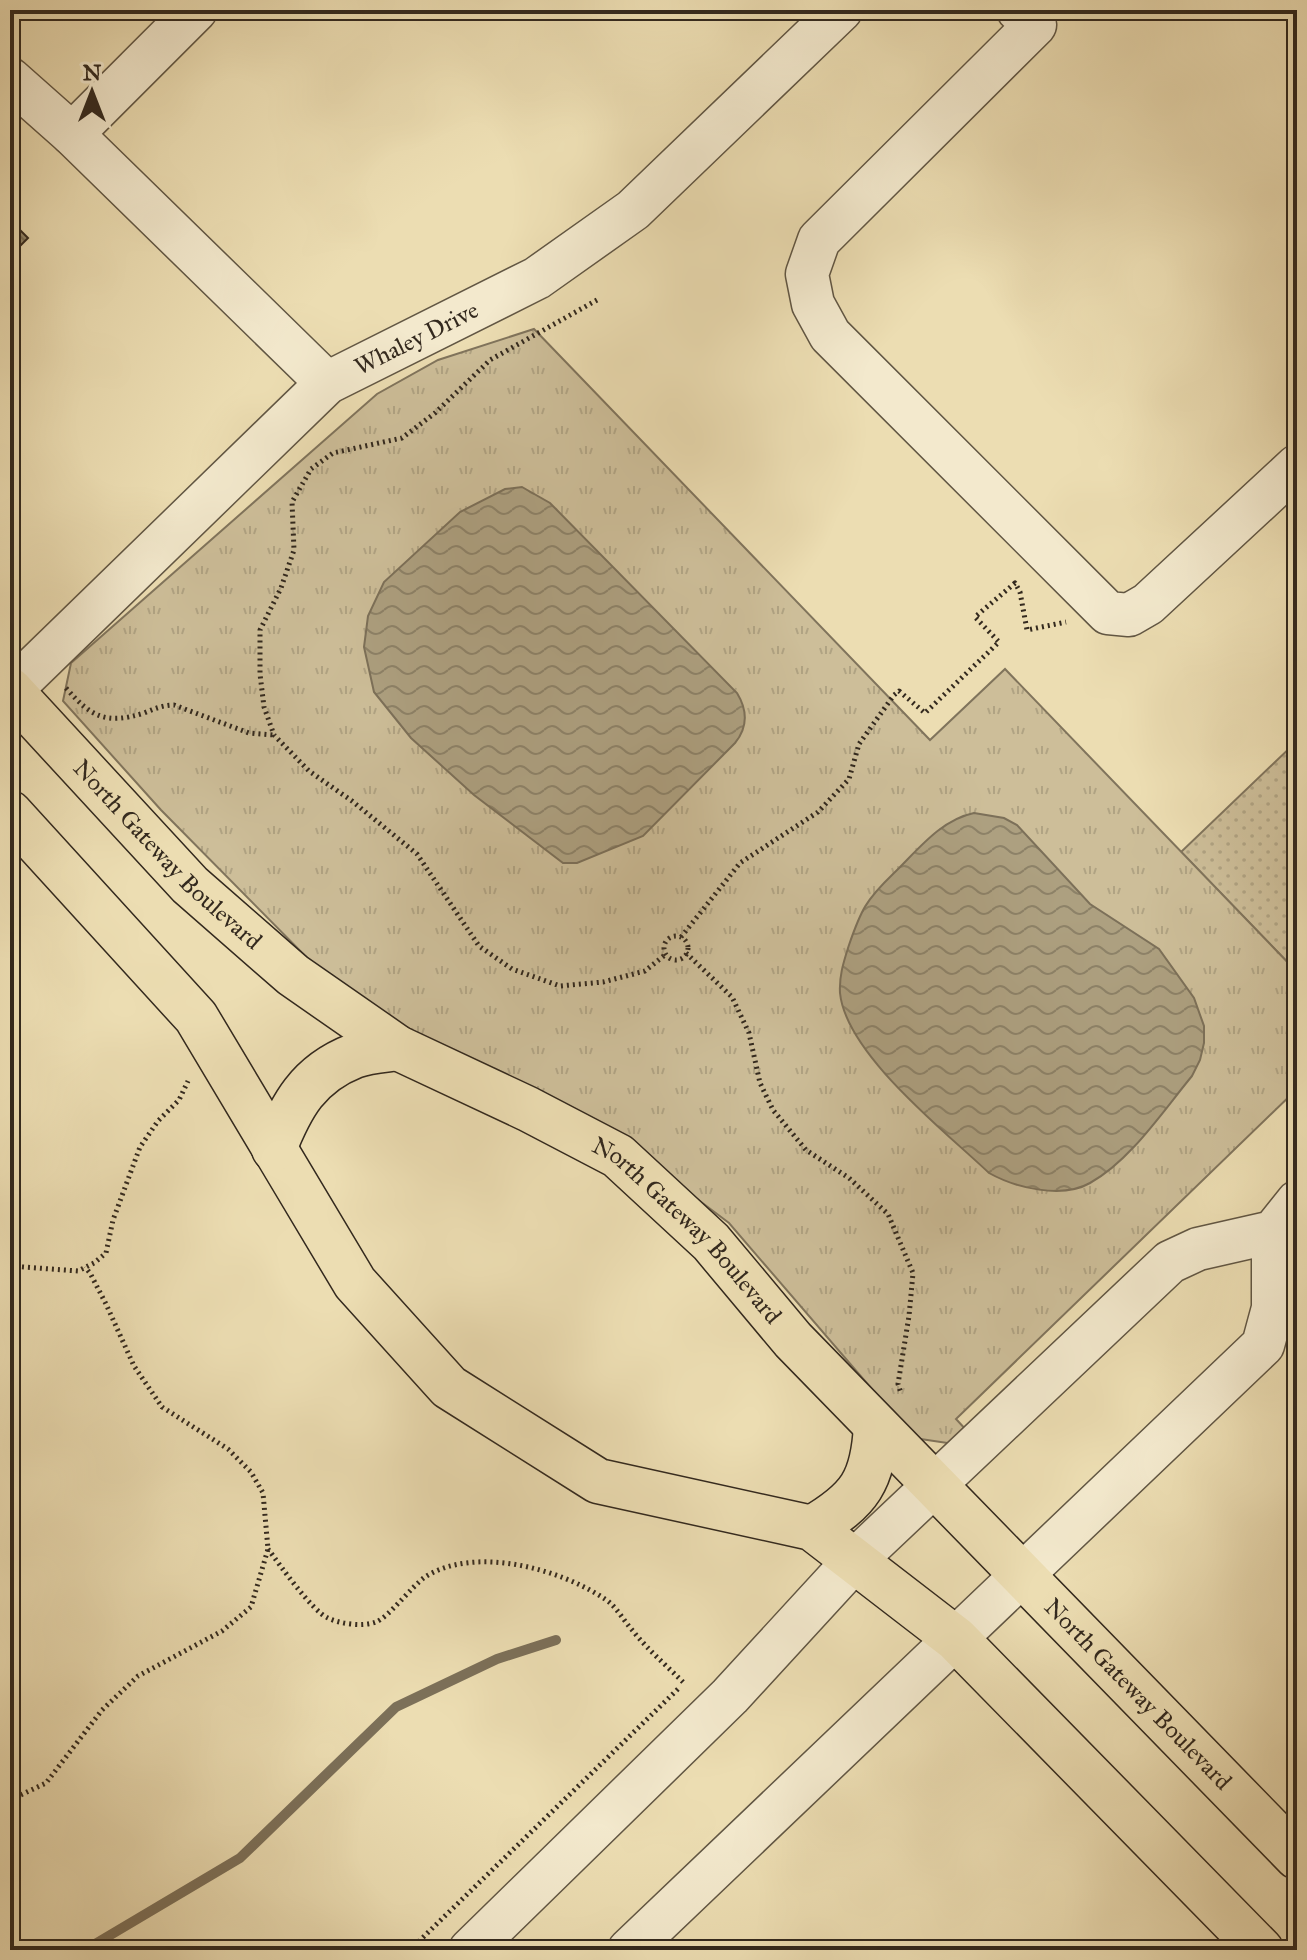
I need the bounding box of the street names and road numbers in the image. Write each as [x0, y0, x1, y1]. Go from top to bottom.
street label: Whaley Drive [350, 295, 483, 382]
street label: North Gateway Boulevard [67, 753, 268, 956]
street label: North Gateway Boulevard [587, 1130, 788, 1330]
street label: North Gateway Boulevard [1038, 1592, 1238, 1796]

